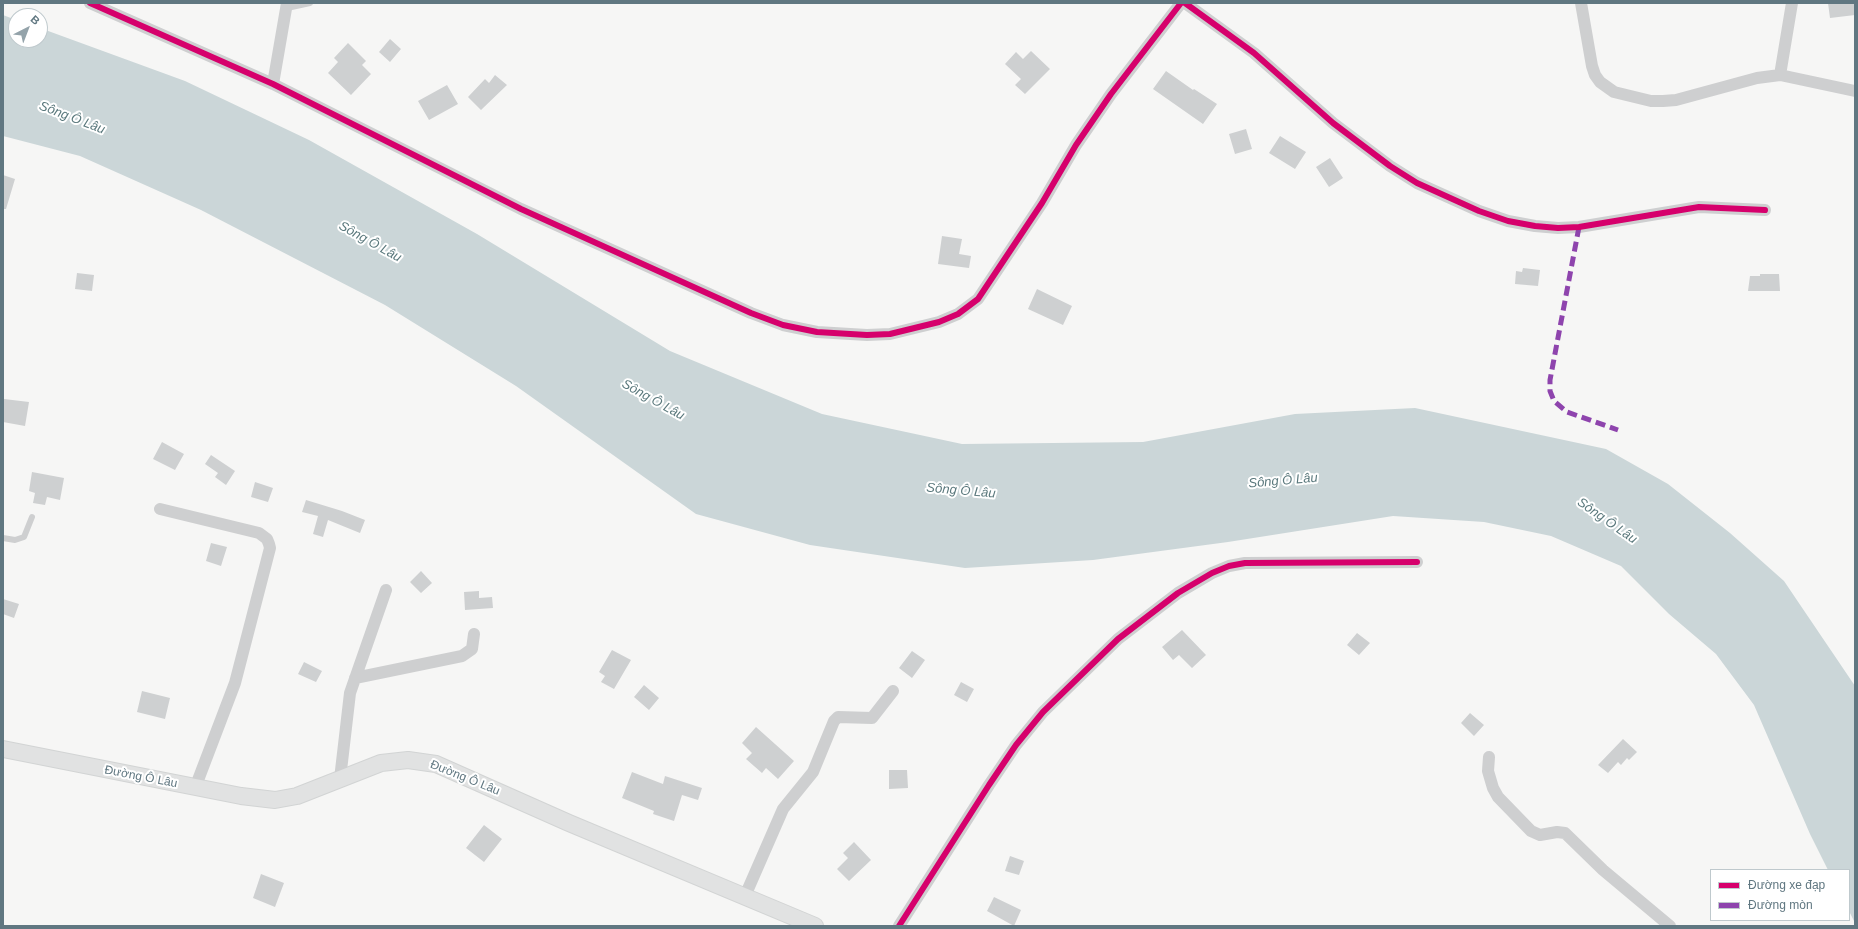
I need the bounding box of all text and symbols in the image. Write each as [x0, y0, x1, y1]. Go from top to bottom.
north arrow [8, 8, 48, 48]
text: B [28, 13, 42, 27]
water label: Sông Ô Lâu [37, 98, 107, 138]
water label: Sông Ô Lâu [336, 218, 404, 266]
water label: Sông Ô Lâu [619, 376, 687, 424]
water label: Sông Ô Lâu [1248, 470, 1318, 492]
water label: Sông Ô Lâu [926, 480, 996, 502]
water label: Sông Ô Lâu [1574, 495, 1640, 547]
street label: Đường Ô Lâu [428, 757, 502, 799]
street label: Đường Ô Lâu [103, 763, 179, 791]
legend [1710, 869, 1850, 921]
text: Đường xe đạp [1748, 878, 1825, 892]
text: Đường mòn [1748, 898, 1813, 912]

